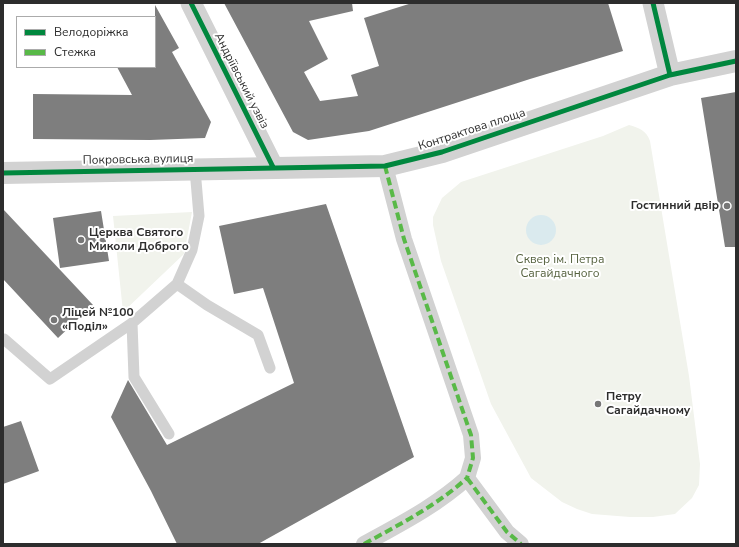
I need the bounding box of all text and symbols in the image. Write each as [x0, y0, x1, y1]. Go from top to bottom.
legend [16, 16, 156, 68]
text: Велодоріжка [54, 24, 128, 40]
street label: Андріївський узвіз [211, 31, 271, 131]
text: Стежка [54, 44, 96, 60]
street label: Контрактова площа [417, 106, 527, 154]
street label: Покровська вулиця [83, 152, 193, 168]
place label: Гостинний двір [631, 199, 719, 213]
marker: Гостинний двір [722, 201, 732, 211]
place label: Церква Святого Миколи Доброго [89, 226, 189, 254]
marker: Церква Святого Миколи Доброго [76, 235, 86, 245]
park label: Сквер ім. Петра Сагайдачного [516, 253, 604, 281]
place label: Ліцей №100 «Поділ» [62, 306, 134, 334]
marker: Ліцей №100 «Поділ» [49, 315, 59, 325]
place label: Петру Сагайдачному [606, 390, 690, 418]
marker: Петру Сагайдачному [593, 399, 603, 409]

